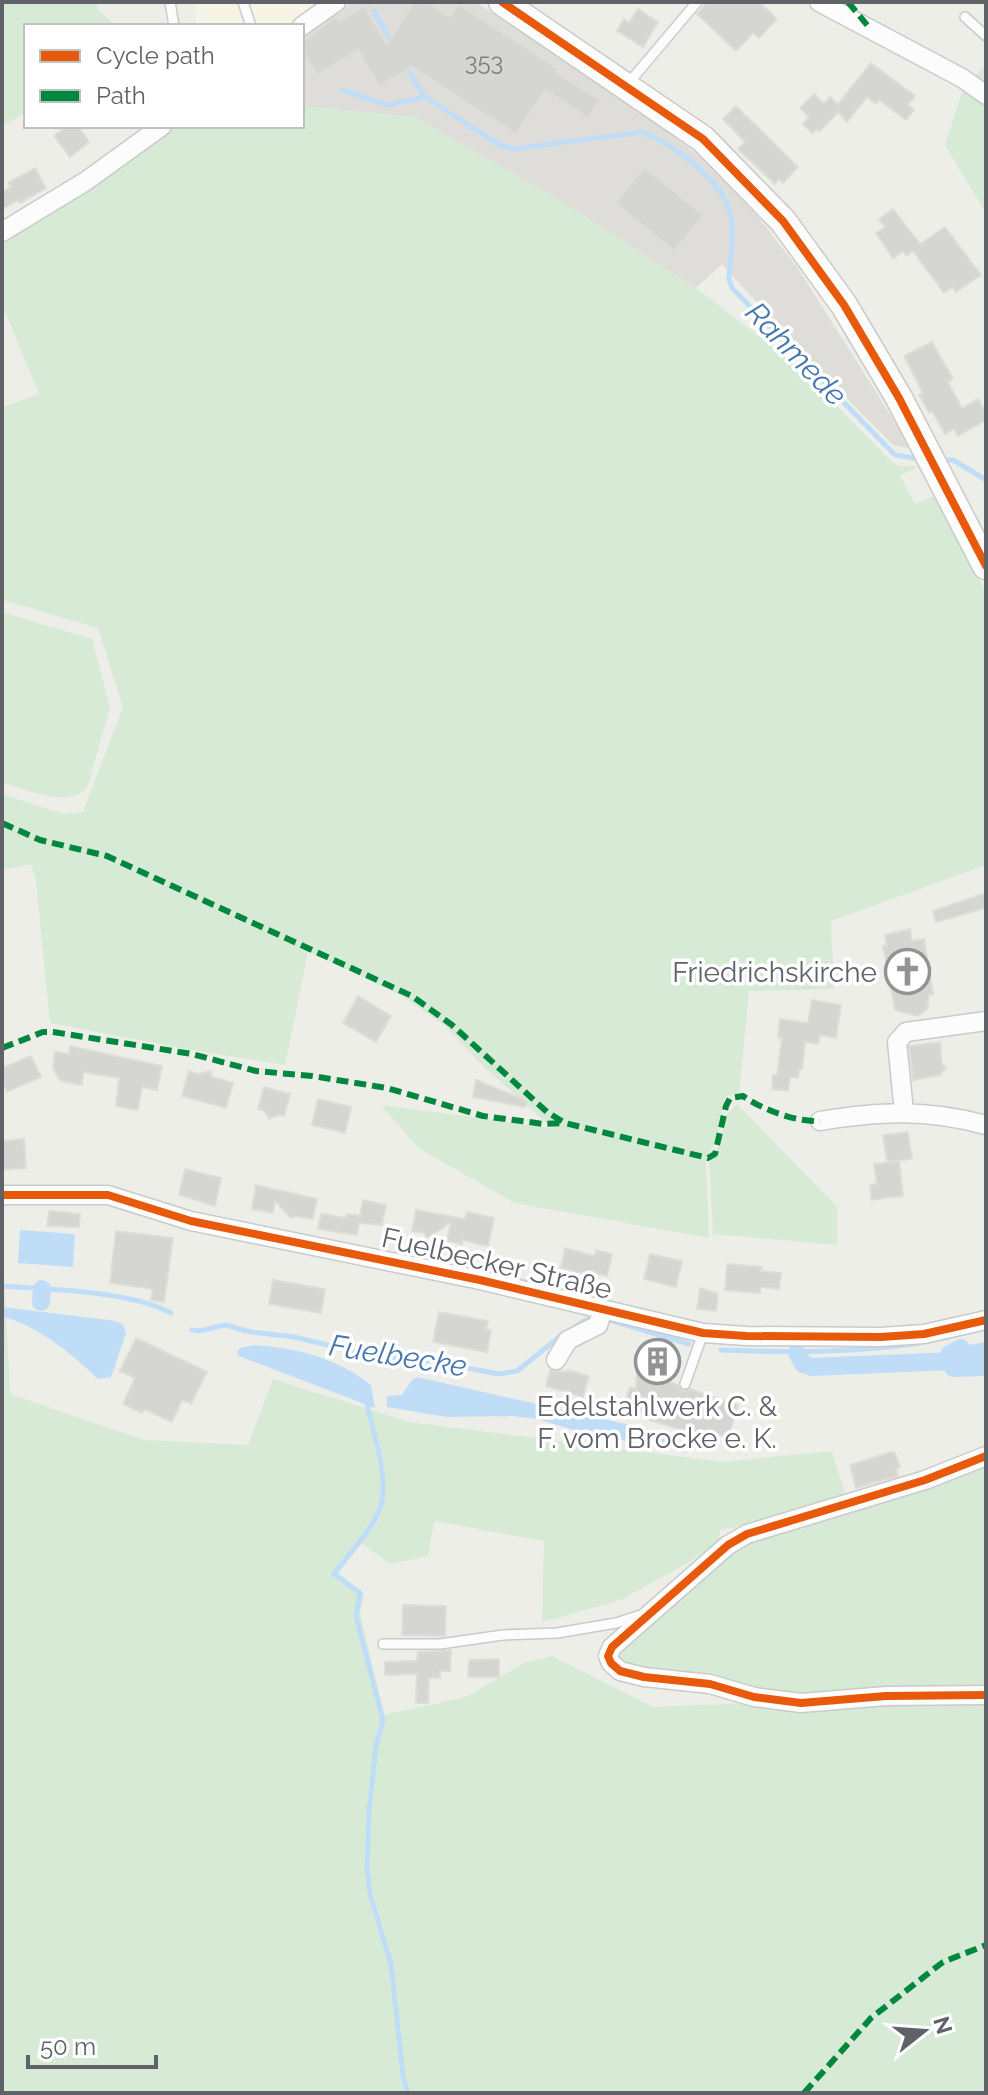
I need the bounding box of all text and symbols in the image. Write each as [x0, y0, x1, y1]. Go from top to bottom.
legend [24, 24, 304, 128]
text: Cycle path [96, 41, 215, 70]
house number: 353 [465, 47, 503, 76]
text: Path [96, 81, 146, 110]
water label: Rahmede [739, 295, 854, 412]
church icon: Friedrichskirche [884, 948, 932, 996]
place label: Friedrichskirche [672, 956, 877, 989]
street label: Fuelbecker Straße [379, 1221, 615, 1306]
water label: Fuelbecke [327, 1327, 469, 1384]
building icon: Edelstahlwerk C. & F. vom Brocke e. K. [633, 1337, 681, 1385]
place label: Edelstahlwerk C. & F. vom Brocke e. K. [537, 1390, 778, 1455]
north arrow [884, 1991, 964, 2071]
text: N [928, 2013, 958, 2037]
scale bar [28, 2019, 156, 2069]
text: 50 m [40, 2032, 96, 2061]

